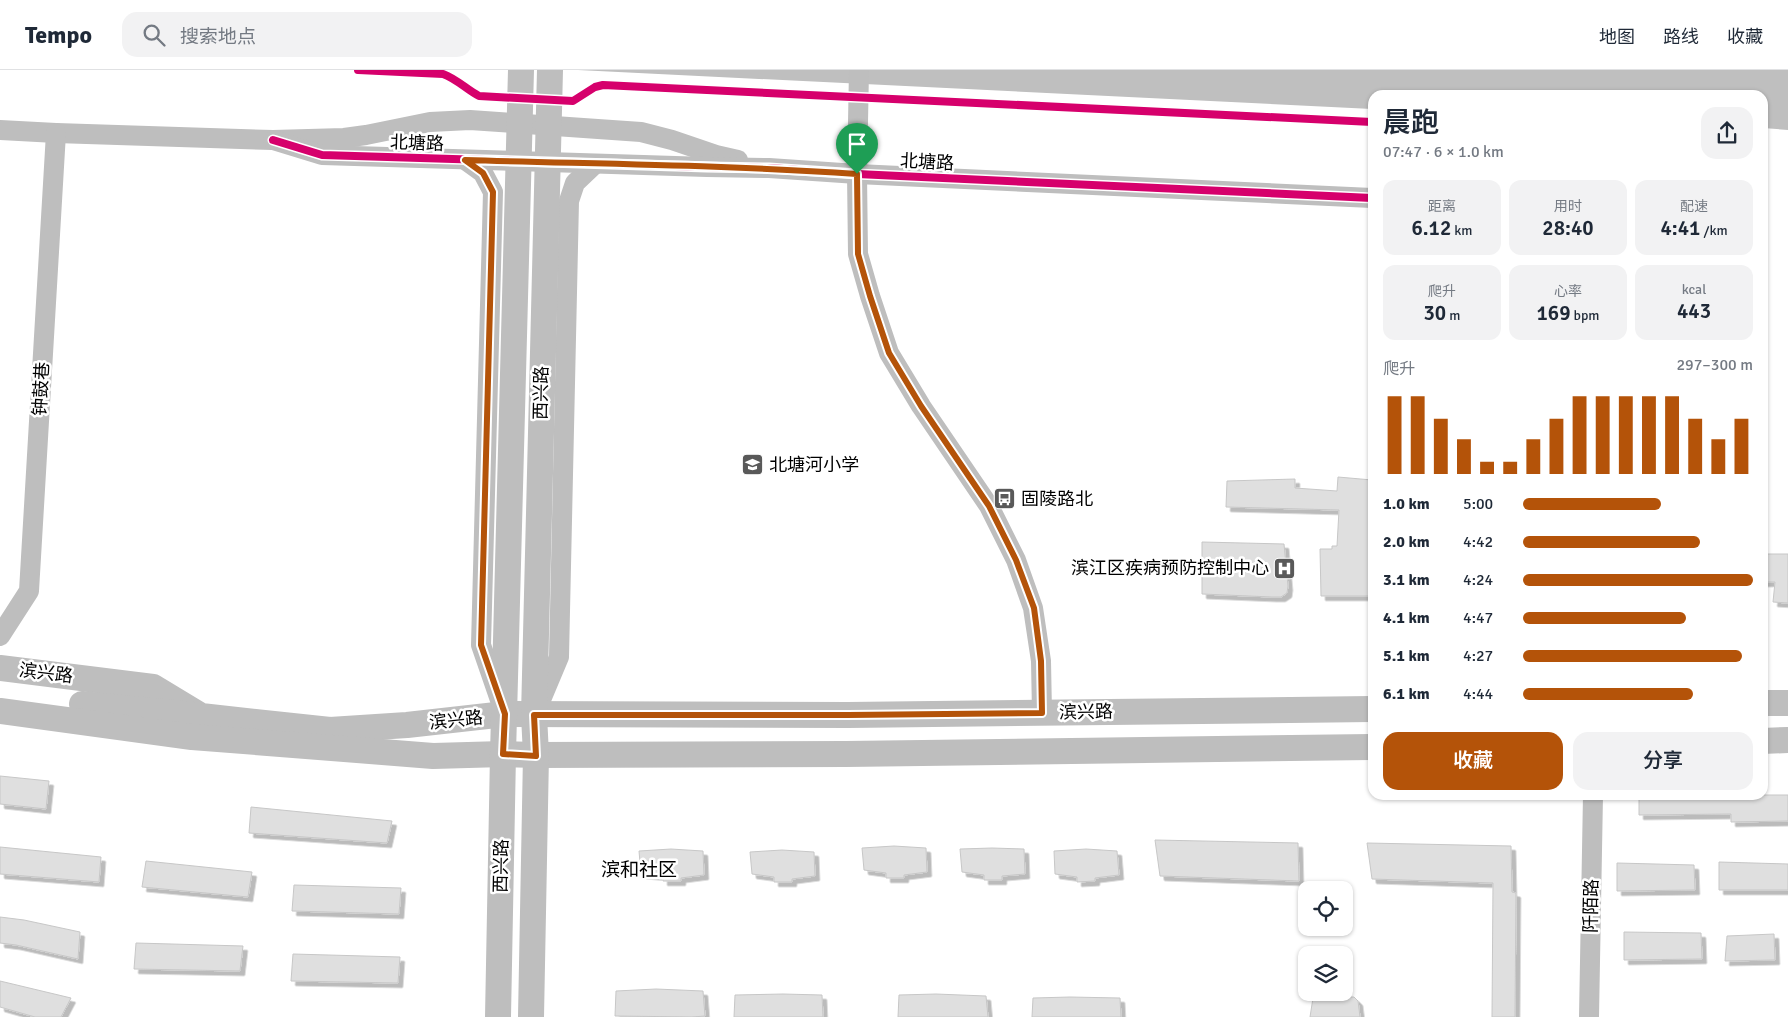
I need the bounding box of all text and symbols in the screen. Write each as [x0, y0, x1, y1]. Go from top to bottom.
search box [122, 12, 472, 57]
text: Tempo [25, 20, 92, 50]
icon: search [140, 21, 168, 49]
text: 搜索地点 [180, 25, 256, 49]
text: 地图 [1599, 26, 1635, 48]
text: 路线 [1663, 26, 1699, 48]
text: 收藏 [1727, 26, 1763, 48]
text: 晨跑 [1383, 106, 1439, 140]
button: share [1701, 107, 1753, 159]
pin [836, 123, 878, 174]
icon: arrive [843, 130, 871, 158]
street label: 北塘路 [390, 131, 444, 155]
text: 07:47 · 6 × 1.0 km [1383, 142, 1504, 162]
street label: 北塘路 [899, 150, 955, 174]
text: 距离 [1428, 198, 1456, 215]
text: 用时 [1554, 198, 1582, 215]
text: 配速 [1680, 198, 1708, 215]
text: 6.12 [1411, 215, 1451, 241]
text: 28:40 [1542, 215, 1594, 241]
text: 4:41 [1660, 215, 1700, 241]
text: km [1451, 222, 1473, 239]
text: /km [1700, 222, 1728, 239]
text: kcal [1682, 281, 1706, 298]
text: 爬升 [1428, 283, 1456, 300]
text: 心率 [1554, 283, 1582, 300]
text: 443 [1677, 298, 1711, 324]
text: 30 [1424, 300, 1446, 326]
text: 169 [1536, 300, 1570, 326]
text: m [1446, 307, 1460, 324]
text: bpm [1570, 307, 1600, 324]
text: 297–300 m [1676, 355, 1753, 375]
text: 爬升 [1383, 359, 1415, 379]
street label: 钟鼓巷 [29, 361, 53, 417]
street label: 西兴路 [530, 366, 552, 420]
school or university icon: 北塘河小学 [741, 453, 765, 477]
place label: 北塘河小学 [769, 454, 859, 476]
bus stop icon: 固陵路北 [993, 487, 1017, 511]
place label: 固陵路北 [1021, 488, 1093, 510]
text: 1.0 km [1383, 494, 1430, 514]
text: 5:00 [1463, 494, 1493, 514]
text: 2.0 km [1383, 532, 1430, 552]
text: 4:42 [1463, 532, 1493, 552]
hospital icon: 滨江区疾病预防控制中心 [1273, 556, 1297, 580]
place label: 滨江区疾病预防控制中心 [1071, 557, 1269, 579]
text: 3.1 km [1383, 570, 1430, 590]
text: 4:24 [1463, 570, 1493, 590]
text: 4.1 km [1383, 608, 1430, 628]
text: 4:47 [1463, 608, 1493, 628]
text: 5.1 km [1383, 646, 1430, 666]
text: 4:27 [1463, 646, 1493, 666]
street label: 滨兴路 [18, 659, 74, 687]
text: 6.1 km [1383, 684, 1430, 704]
text: 4:44 [1463, 684, 1493, 704]
street label: 滨兴路 [1059, 701, 1113, 723]
street label: 滨兴路 [428, 706, 484, 734]
button: 收藏 [1383, 732, 1563, 790]
button: 分享 [1573, 732, 1753, 790]
street label: 西兴路 [490, 839, 512, 893]
district label: 滨和社区 [601, 858, 677, 882]
street label: 阡陌路 [1580, 879, 1602, 933]
map controls [1298, 881, 1353, 1001]
button: locate [1298, 881, 1353, 936]
button: layers [1298, 946, 1353, 1001]

